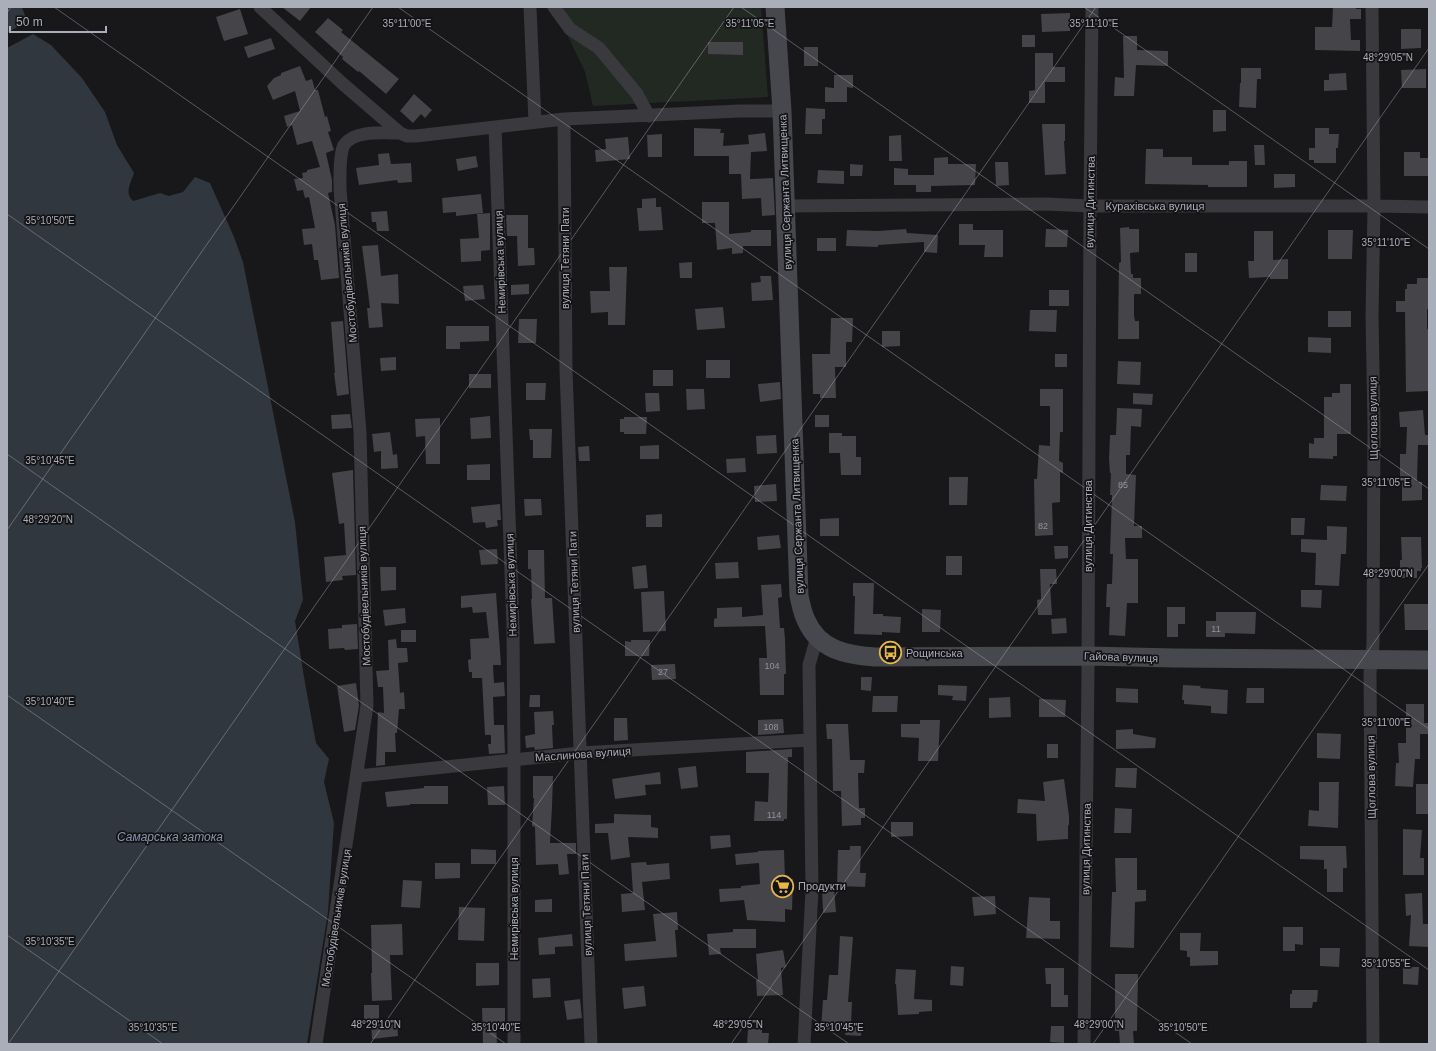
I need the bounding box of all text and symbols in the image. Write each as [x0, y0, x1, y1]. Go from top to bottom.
scale bar [10, 8, 106, 34]
text: 50 m [16, 15, 43, 29]
text: 35°11'00"E [383, 18, 432, 29]
text: 35°11'05"E [726, 18, 775, 29]
text: 35°11'10"E [1070, 18, 1119, 29]
text: 48°29'05"N [1363, 52, 1413, 63]
street label: вулиця Сержанта Литвищенка [776, 113, 794, 270]
street label: вулиця Дитинства [1083, 155, 1097, 248]
street label: Курахівська вулиця [1106, 200, 1204, 212]
street label: Мостобудівельників вулиця [335, 203, 359, 343]
street label: вулиця Тетяни Пати [559, 207, 571, 309]
street label: Немирівська вулиця [492, 210, 508, 314]
text: 35°10'50"E [25, 215, 75, 226]
text: 35°11'10"E [1362, 237, 1411, 248]
street label: Щоглова вулиця [1366, 376, 1380, 460]
street label: вулиця Сержанта Литвищенка [788, 437, 806, 594]
text: 35°10'45"E [25, 455, 75, 466]
text: 35°11'05"E [1362, 477, 1411, 488]
street label: вулиця Дитинства [1082, 479, 1094, 572]
house number: 85 [1118, 480, 1128, 490]
text: 48°29'20"N [23, 514, 73, 525]
house number: 82 [1038, 521, 1048, 531]
street label: Мостобудівельників вулиця [356, 526, 372, 666]
street label: вулиця Тетяни Пати [566, 531, 582, 633]
street label: Немирівська вулиця [503, 533, 519, 637]
text: 48°29'00"N [1363, 568, 1413, 579]
house number: 11 [1211, 624, 1221, 634]
bus stop icon: Рощинська [878, 640, 904, 666]
place label: Рощинська [906, 647, 964, 659]
street label: Гайова вулиця [1084, 650, 1158, 664]
house number: 104 [764, 661, 780, 671]
house number: 27 [658, 667, 668, 677]
text: 35°10'40"E [25, 696, 75, 707]
text: 35°11'00"E [1362, 717, 1411, 728]
house number: 108 [763, 722, 779, 732]
street label: Щоглова вулиця [1364, 735, 1378, 819]
street label: Маслинова вулиця [535, 745, 631, 763]
street label: вулиця Дитинства [1079, 802, 1093, 895]
house number: 114 [767, 810, 781, 820]
water label: Самарська затока [117, 830, 223, 844]
street label: Мостобудівельників вулиця [319, 848, 353, 988]
street label: вулиця Тетяни Пати [578, 854, 594, 956]
street label: Немирівська вулиця [508, 857, 520, 961]
supermarket icon: Продукти [770, 873, 796, 899]
place label: Продукти [798, 880, 846, 892]
text: 35°10'35"E [25, 936, 75, 947]
text: 35°10'55"E [1361, 958, 1411, 969]
text: 48°29'10"N [351, 1019, 401, 1030]
text: 48°29'05"N [713, 1019, 763, 1030]
text: 48°29'00"N [1074, 1019, 1124, 1030]
text: 35°10'35"E [128, 1022, 178, 1033]
text: 35°10'40"E [471, 1022, 521, 1033]
text: 35°10'45"E [814, 1022, 864, 1033]
text: 35°10'50"E [1158, 1022, 1208, 1033]

